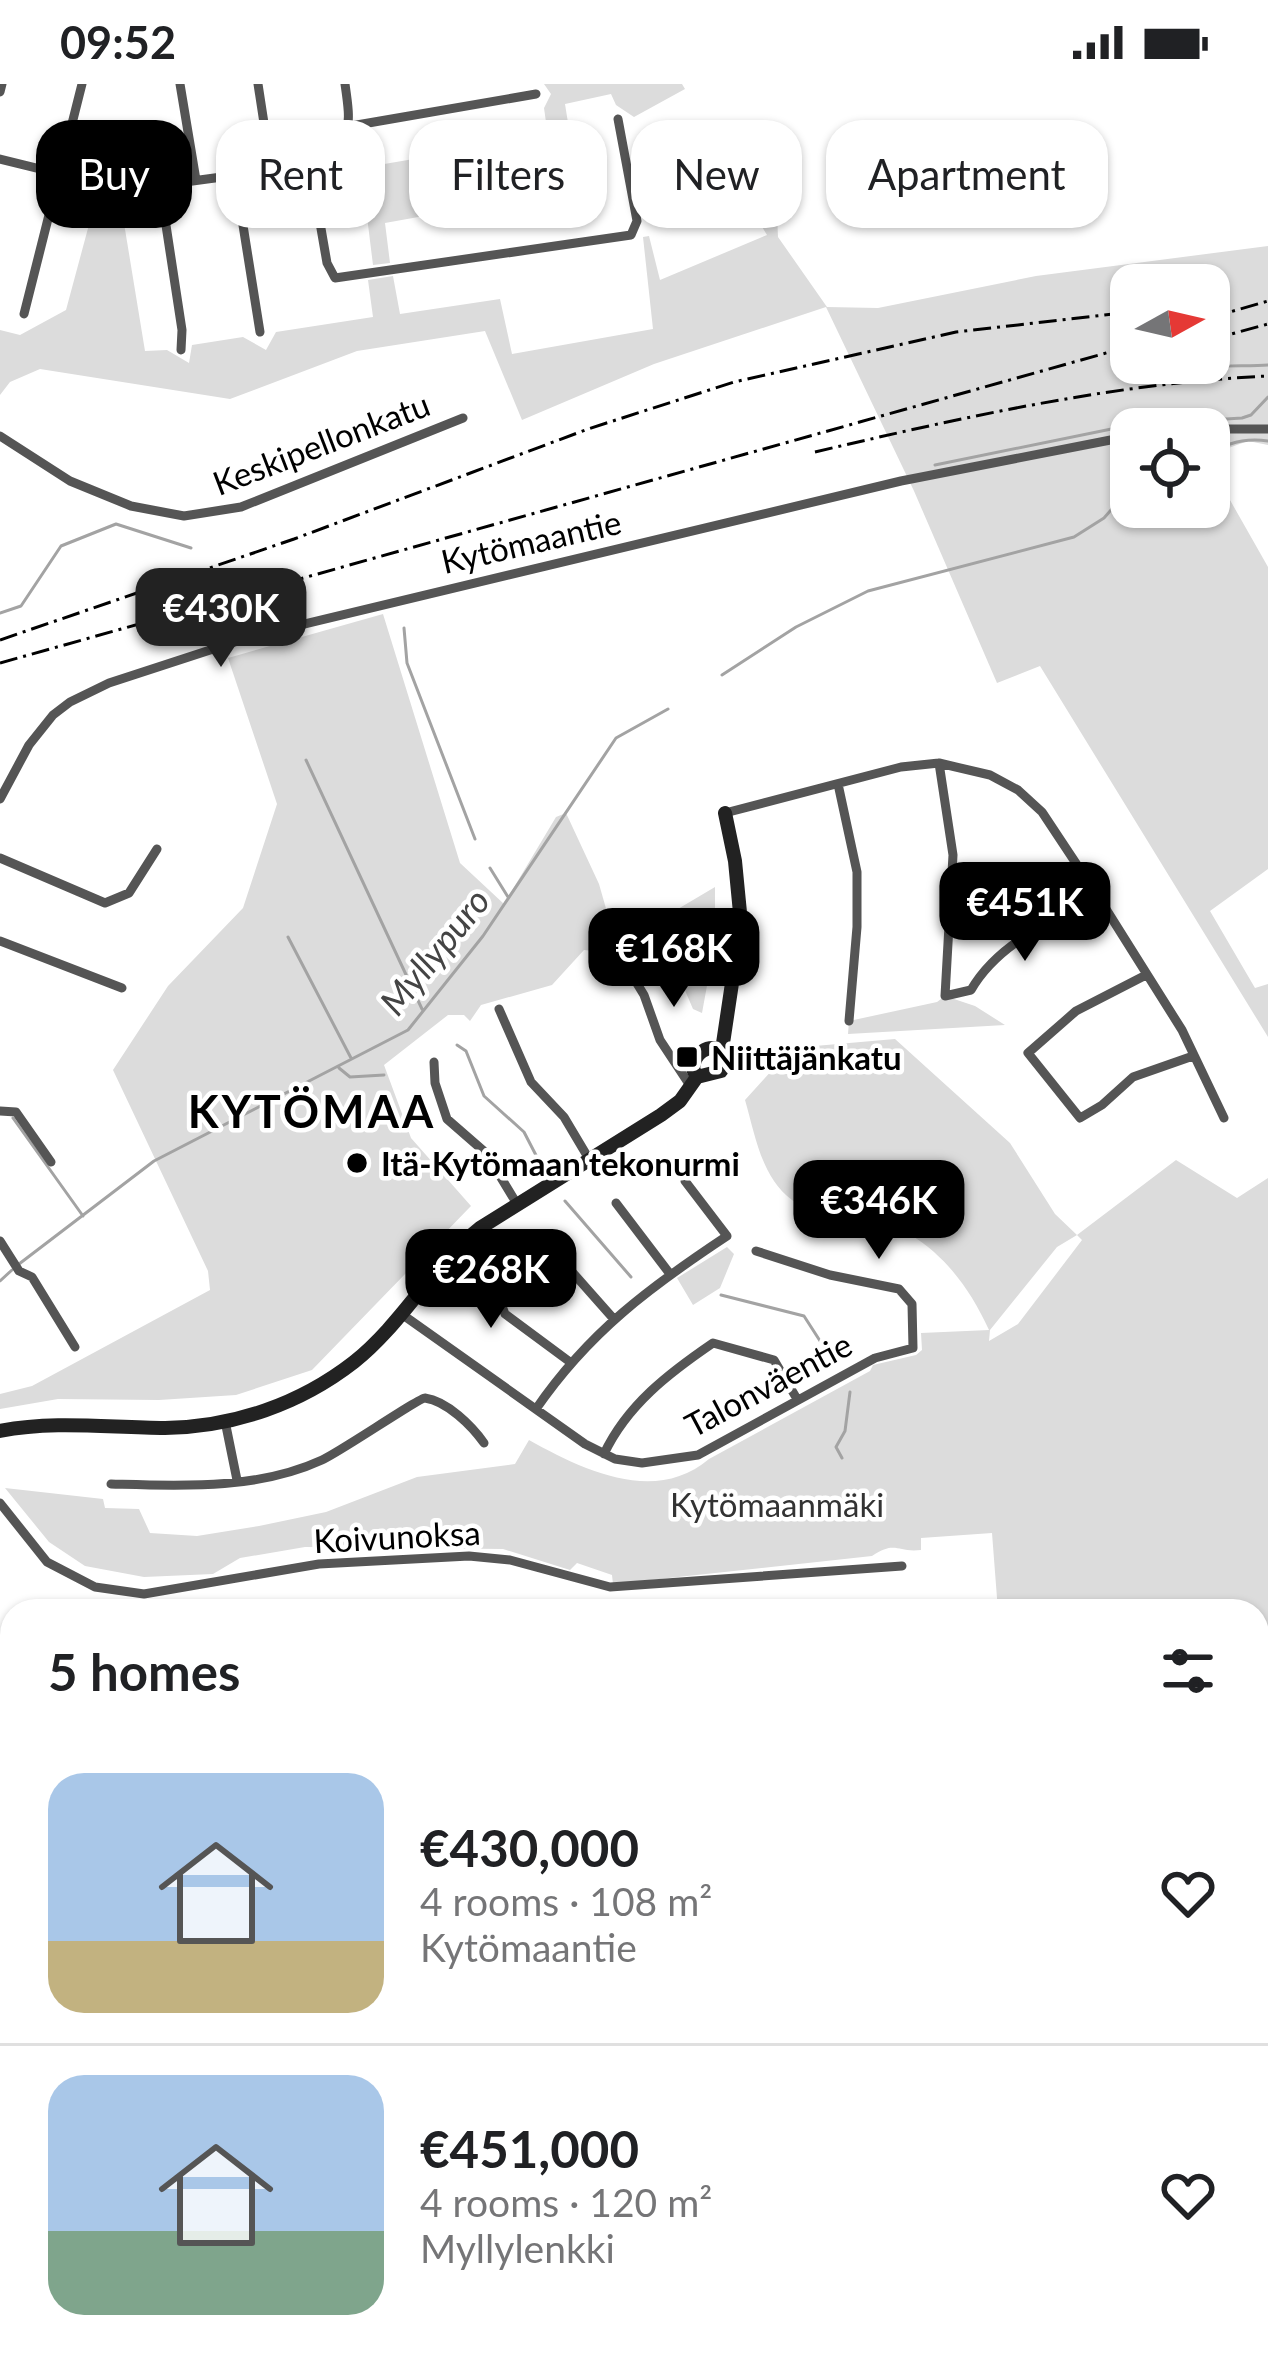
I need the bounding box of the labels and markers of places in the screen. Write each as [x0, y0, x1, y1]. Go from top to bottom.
pin: €430K [137, 568, 305, 670]
pin: €451K [941, 862, 1109, 964]
pin: €168K [590, 908, 758, 1010]
place label: Niittäjänkatu [711, 1037, 902, 1077]
marker: Niittäjänkatu [674, 1044, 700, 1070]
place label: Itä-Kytömaan tekonurmi [381, 1143, 740, 1183]
marker: Itä-Kytömaan tekonurmi [344, 1150, 370, 1176]
pin: €346K [795, 1160, 963, 1262]
pin: €268K [407, 1229, 575, 1331]

